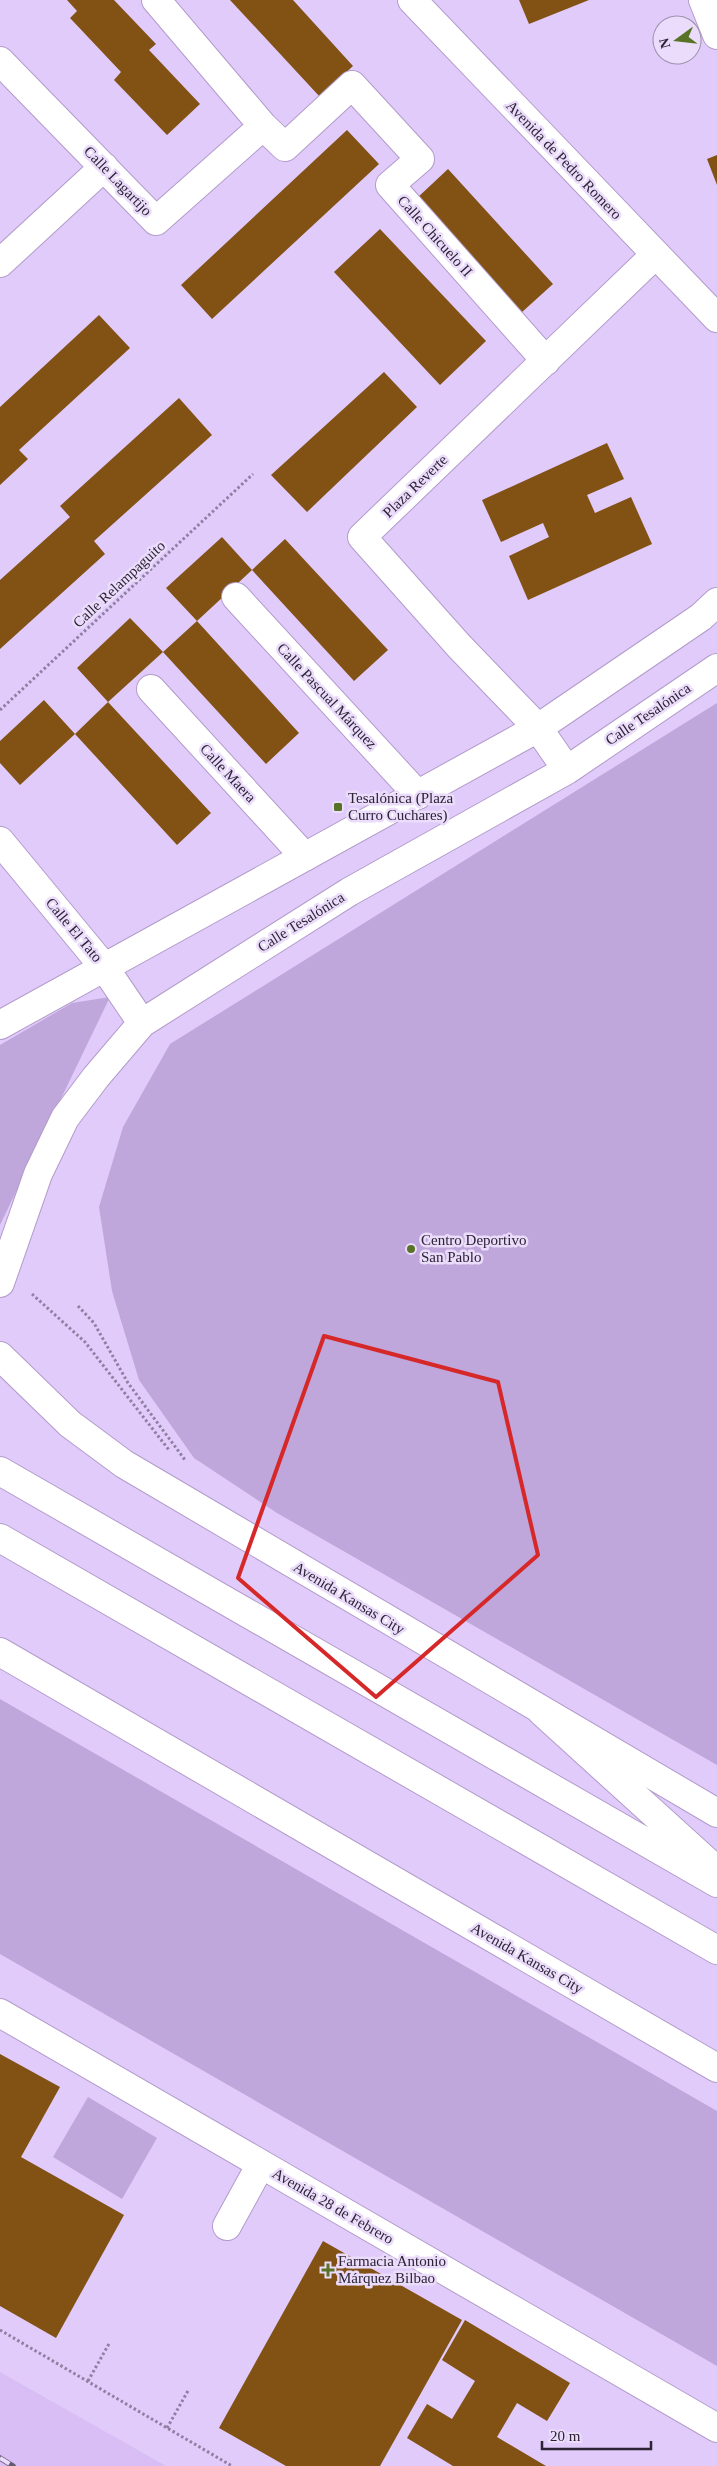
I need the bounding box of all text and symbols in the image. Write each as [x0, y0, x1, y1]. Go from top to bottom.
north arrow [652, 15, 702, 65]
text: N [656, 36, 673, 50]
street label: Avenida de Pedro Romero [503, 97, 625, 223]
street label: Calle Lagartijo [81, 143, 155, 219]
street label: Calle Chicuelo II [394, 192, 476, 280]
street label: Plaza Reverte [380, 451, 451, 521]
street label: Calle Relampaguito [70, 537, 168, 631]
street label: Calle Pascual Márquez [274, 640, 380, 752]
street label: Calle Tesalónica [602, 679, 694, 748]
street label: Calle Maera [197, 741, 259, 806]
place label: Tesalónica (Plaza Curro Cuchares) [348, 790, 453, 824]
marker: Tesalónica (Plaza Curro Cuchares) [332, 801, 344, 813]
street label: Calle Tesalónica [255, 889, 348, 955]
street label: Calle El Tato [43, 895, 105, 965]
place label: Centro Deportivo San Pablo [421, 1232, 526, 1265]
marker: Centro Deportivo San Pablo [405, 1243, 417, 1255]
street label: Avenida Kansas City [291, 1559, 408, 1638]
street label: Avenida Kansas City [468, 1919, 586, 1997]
street label: Avenida 28 de Febrero [270, 2165, 396, 2247]
place label: Farmacia Antonio Márquez Bilbao [338, 2253, 446, 2286]
marker: Farmacia Antonio Márquez Bilbao [322, 2264, 334, 2276]
scale bar [542, 2418, 651, 2450]
text: 20 m [550, 2428, 581, 2444]

